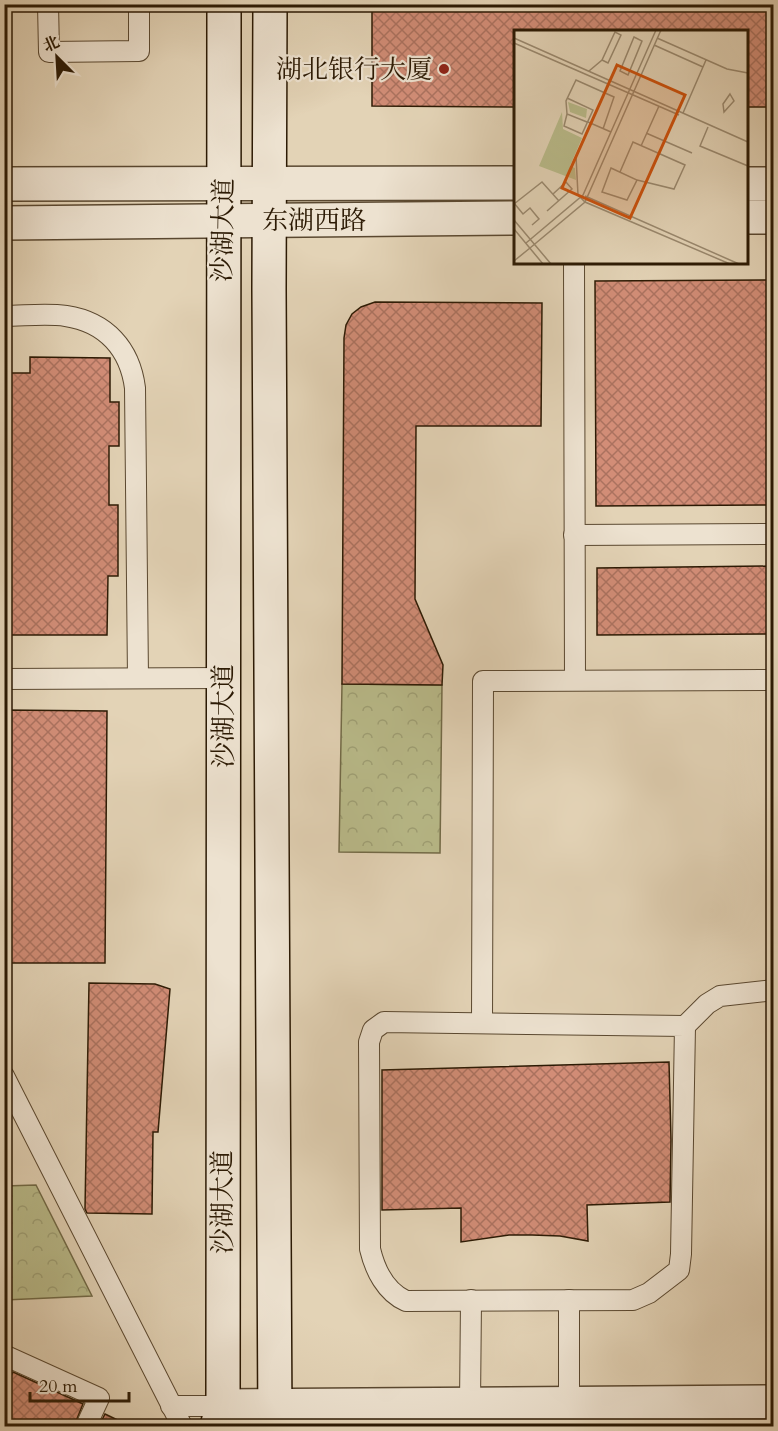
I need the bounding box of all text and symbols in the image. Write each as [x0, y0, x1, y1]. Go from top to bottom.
north arrow [27, 27, 87, 87]
inset map [514, 30, 748, 264]
text: 北 [40, 31, 63, 58]
place label: 湖北银行大厦 [276, 52, 432, 87]
marker: 湖北银行大厦 [437, 62, 451, 76]
street label: 沙湖大道 [205, 178, 241, 282]
street label: 东湖西路 [262, 203, 366, 238]
street label: 沙湖大道 [206, 664, 241, 768]
street label: 沙湖大道 [205, 1150, 240, 1254]
scale bar [30, 1365, 129, 1403]
text: 20 m [39, 1374, 78, 1399]

